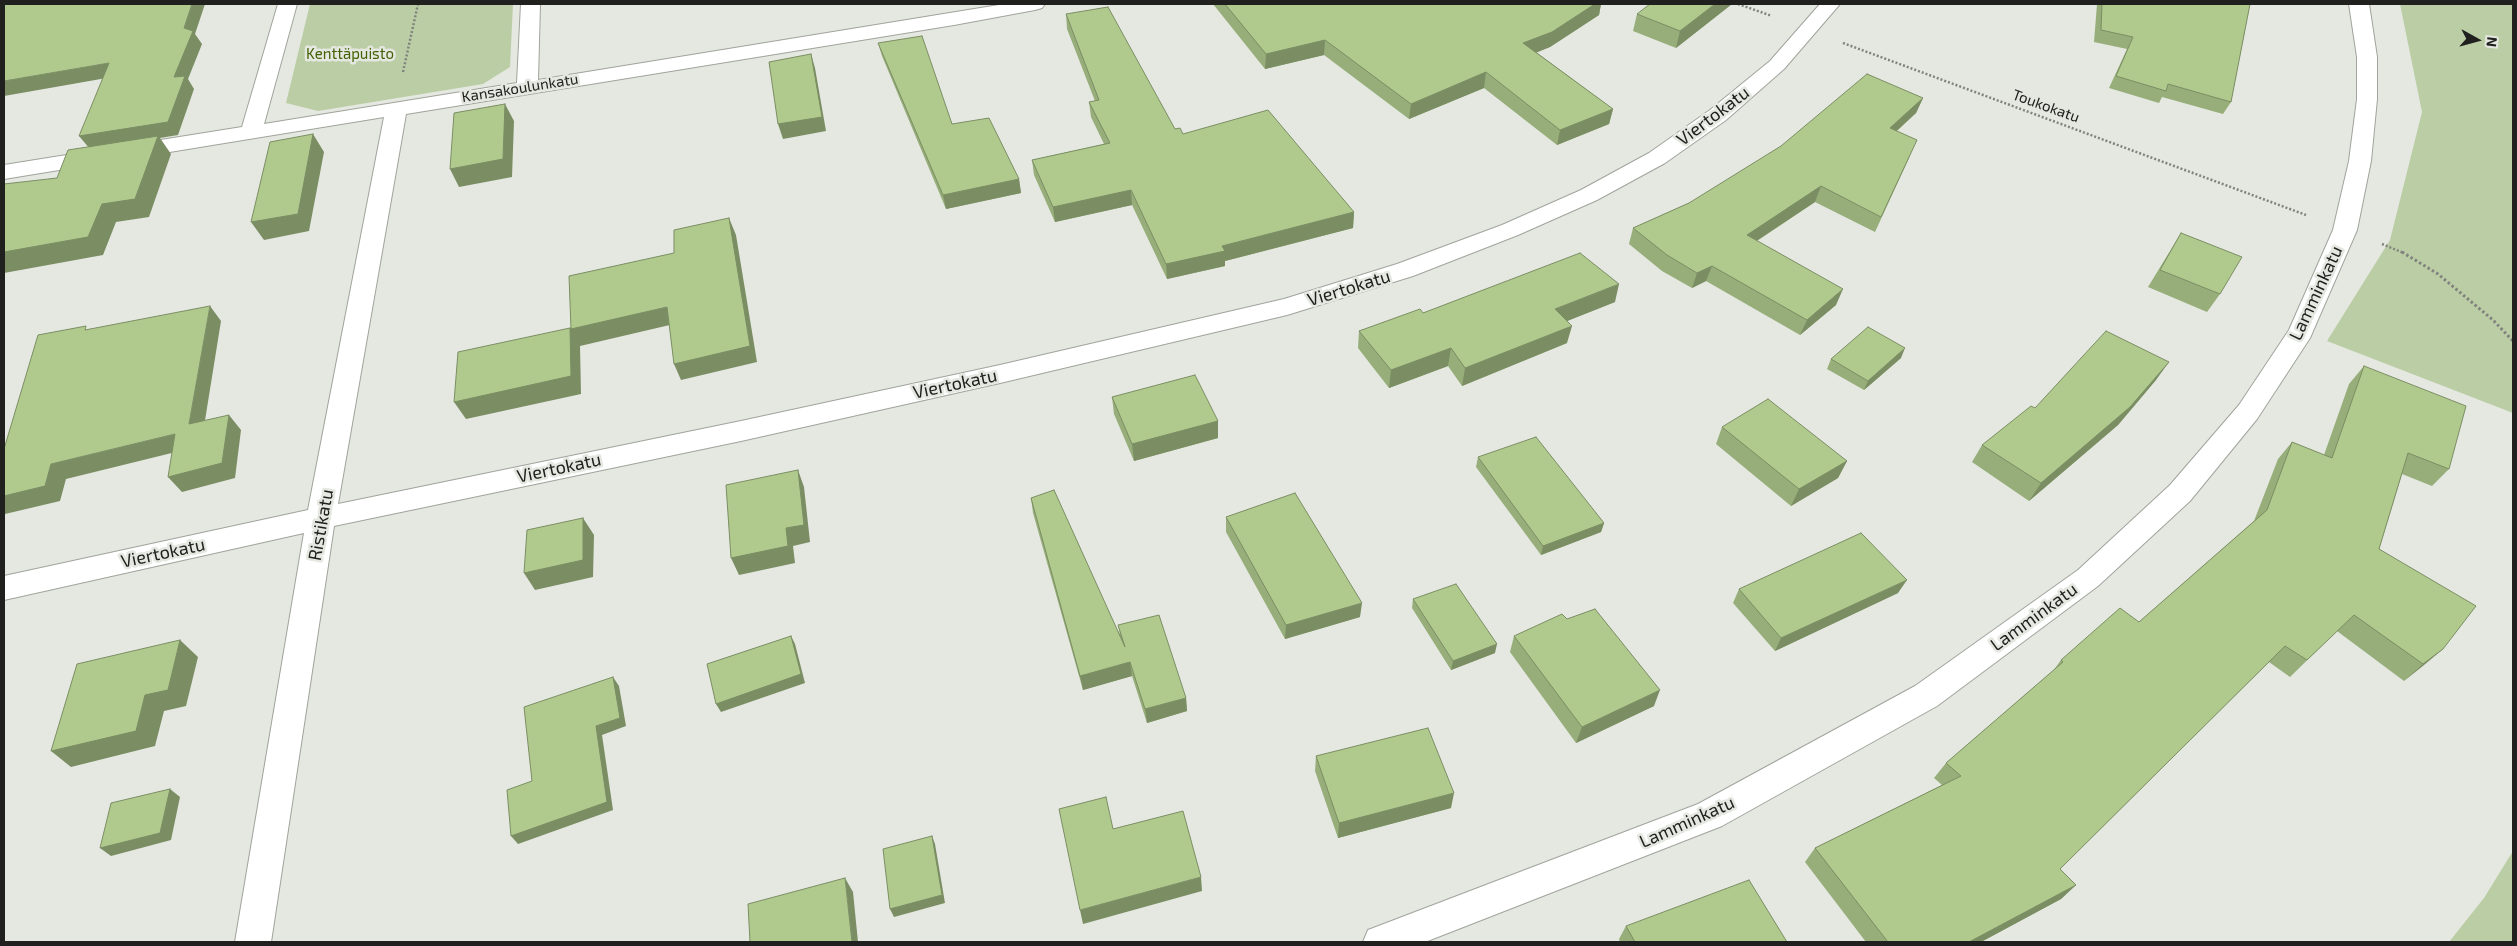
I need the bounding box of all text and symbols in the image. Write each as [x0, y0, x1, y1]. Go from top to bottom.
north arrow [2452, 15, 2502, 65]
text: N [2483, 36, 2501, 48]
park label: Kenttäpuisto [306, 45, 394, 63]
street label: Kansakoulunkatu [460, 70, 580, 106]
street label: Viertokatu [1672, 82, 1754, 150]
street label: Toukokatu [2010, 86, 2082, 126]
street label: Lamminkatu [2285, 242, 2347, 344]
street label: Viertokatu [1305, 265, 1393, 311]
street label: Viertokatu [911, 365, 999, 403]
street label: Viertokatu [515, 449, 603, 487]
street label: Ristikatu [304, 488, 338, 562]
street label: Viertokatu [119, 534, 207, 572]
street label: Lamminkatu [1986, 578, 2082, 656]
street label: Lamminkatu [1636, 791, 1738, 853]

